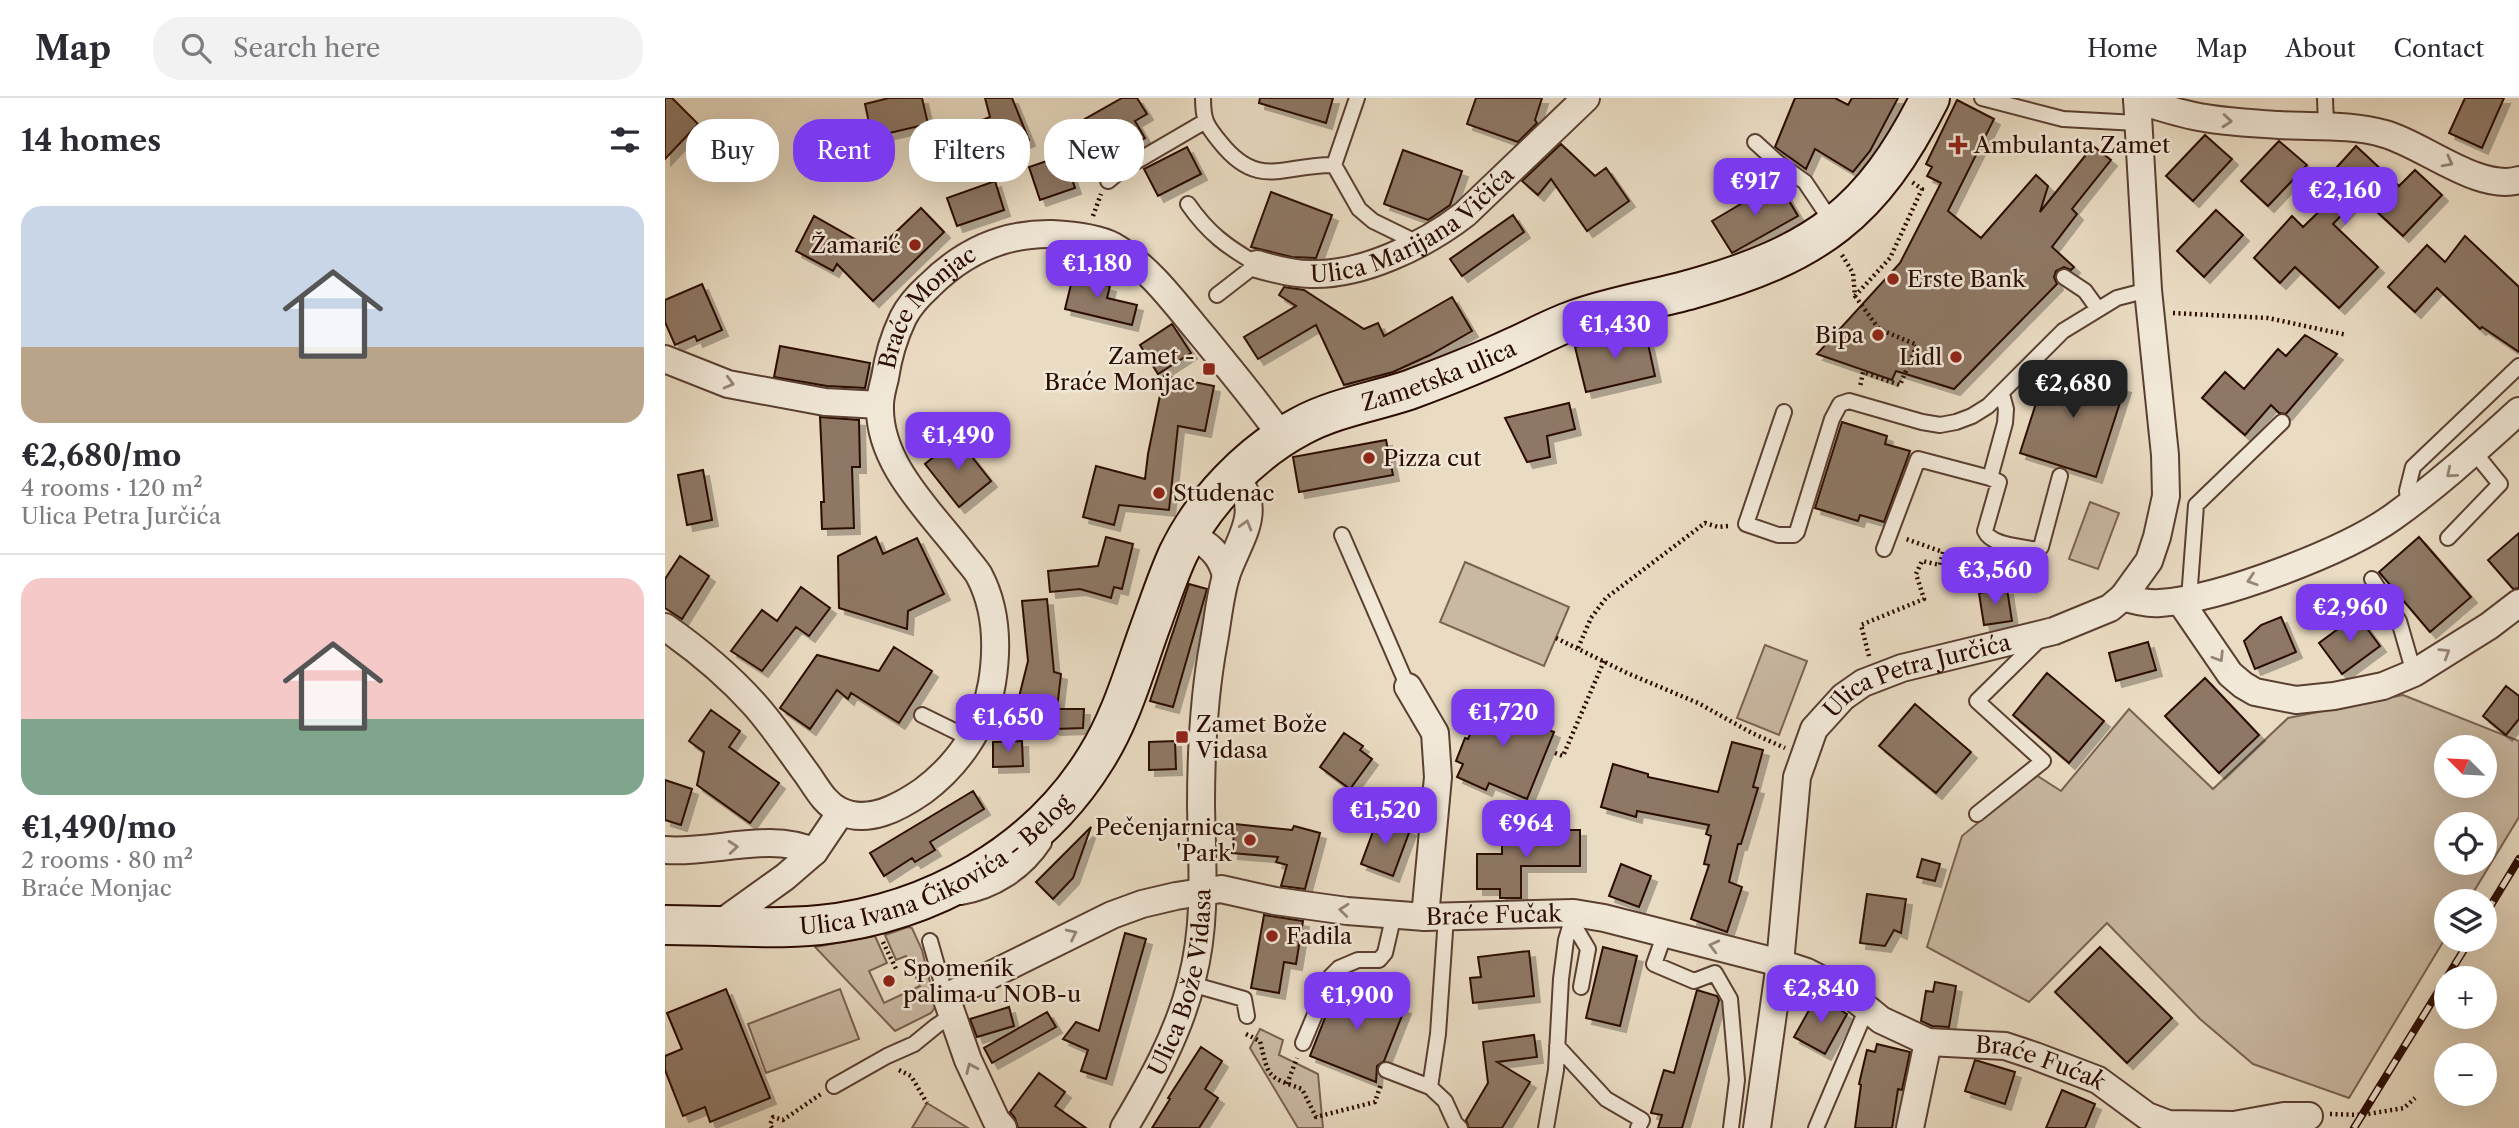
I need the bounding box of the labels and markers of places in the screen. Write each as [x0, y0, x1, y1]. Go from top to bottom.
place label: Ambulanta Zamet [1973, 131, 2170, 159]
marker: Ambulanta Zamet [1948, 135, 1968, 155]
pin: €917 [1714, 158, 1796, 218]
pin: €2,160 [2288, 167, 2402, 227]
place label: Žamarić [811, 231, 901, 259]
marker: Žamarić [907, 237, 923, 253]
pin: €1,180 [1040, 240, 1154, 300]
place label: Erste Bank [1907, 265, 2027, 293]
marker: Erste Bank [1885, 271, 1901, 287]
pin: €1,430 [1558, 302, 1672, 361]
place label: Bipa [1815, 321, 1865, 349]
marker: Bipa [1870, 327, 1886, 343]
place label: Zamet - Braće Monjac [1044, 342, 1195, 396]
place label: Lidl [1899, 343, 1942, 371]
marker: Lidl [1948, 349, 1964, 365]
pin: €2,680 [2016, 360, 2130, 420]
marker: Zamet - Braće Monjac [1201, 361, 1217, 377]
pin: €1,490 [901, 412, 1015, 472]
place label: Pizza cut [1383, 444, 1481, 472]
marker: Pizza cut [1361, 450, 1377, 466]
place label: Studenac [1173, 479, 1275, 507]
marker: Studenac [1151, 485, 1167, 501]
pin: €3,560 [1938, 547, 2052, 607]
pin: €2,960 [2293, 584, 2407, 644]
pin: €1,720 [1446, 690, 1560, 749]
pin: €1,650 [951, 694, 1065, 754]
place label: Zamet Bože Vidasa [1195, 710, 1327, 764]
marker: Zamet Bože Vidasa [1174, 729, 1190, 745]
pin: €1,520 [1328, 788, 1442, 847]
pin: €964 [1485, 800, 1567, 860]
place label: Pečenjarnica 'Park' [1095, 813, 1237, 867]
marker: Pečenjarnica 'Park' [1242, 832, 1258, 848]
place label: Fadila [1286, 922, 1353, 950]
marker: Fadila [1264, 928, 1280, 944]
place label: Spomenik palima u NOB-u [903, 954, 1081, 1008]
pin: €2,840 [1764, 965, 1878, 1025]
pin: €1,900 [1300, 972, 1414, 1032]
marker: Spomenik palima u NOB-u [881, 973, 897, 989]

